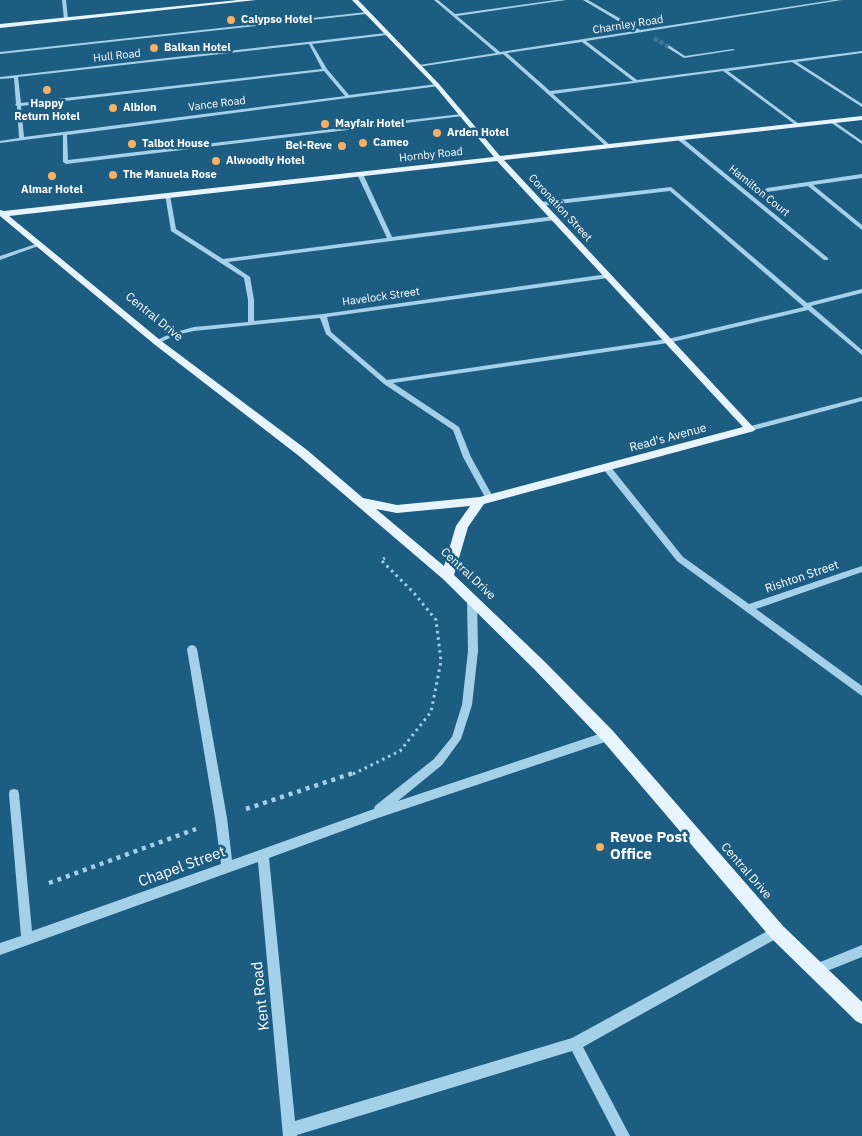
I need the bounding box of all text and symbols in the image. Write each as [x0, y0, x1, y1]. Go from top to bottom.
place label: Calypso Hotel [241, 13, 312, 27]
street label: Charnley Road [592, 13, 664, 37]
marker: Calypso Hotel [225, 14, 237, 26]
place label: Balkan Hotel [164, 41, 230, 55]
marker: Balkan Hotel [148, 42, 160, 54]
street label: Hull Road [93, 47, 141, 65]
marker: Happy Return Hotel [41, 84, 53, 96]
street label: Vance Road [187, 94, 247, 114]
place label: Happy Return Hotel [14, 97, 80, 123]
place label: Albion [123, 101, 156, 115]
marker: Albion [107, 102, 119, 114]
place label: Mayfair Hotel [335, 117, 404, 131]
marker: Mayfair Hotel [319, 118, 331, 130]
place label: Arden Hotel [447, 126, 509, 140]
marker: Arden Hotel [431, 127, 443, 139]
place label: Cameo [373, 136, 409, 150]
place label: Talbot House [142, 137, 209, 151]
marker: Cameo [357, 137, 369, 149]
marker: Talbot House [126, 138, 138, 150]
place label: Bel-Reve [285, 139, 332, 153]
marker: Bel-Reve [336, 140, 348, 152]
street label: Hornby Road [399, 145, 463, 165]
place label: Alwoodly Hotel [226, 154, 305, 168]
marker: Alwoodly Hotel [210, 155, 222, 167]
street label: Hamilton Court [726, 162, 792, 220]
place label: The Manuela Rose [123, 168, 217, 182]
marker: The Manuela Rose [107, 169, 119, 181]
marker: Almar Hotel [46, 170, 58, 182]
street label: Coronation Street [525, 172, 595, 244]
place label: Almar Hotel [21, 183, 83, 197]
street label: Havelock Street [341, 285, 421, 309]
street label: Central Drive [122, 289, 186, 345]
street label: Read's Avenue [628, 421, 708, 455]
street label: Central Drive [438, 545, 498, 603]
street label: Rishton Street [763, 558, 841, 596]
place label: Revoe Post Office [610, 829, 688, 864]
street label: Central Drive [718, 840, 774, 902]
marker: Revoe Post Office [594, 841, 606, 853]
street label: Chapel Street [136, 843, 228, 891]
street label: Kent Road [248, 961, 274, 1031]

